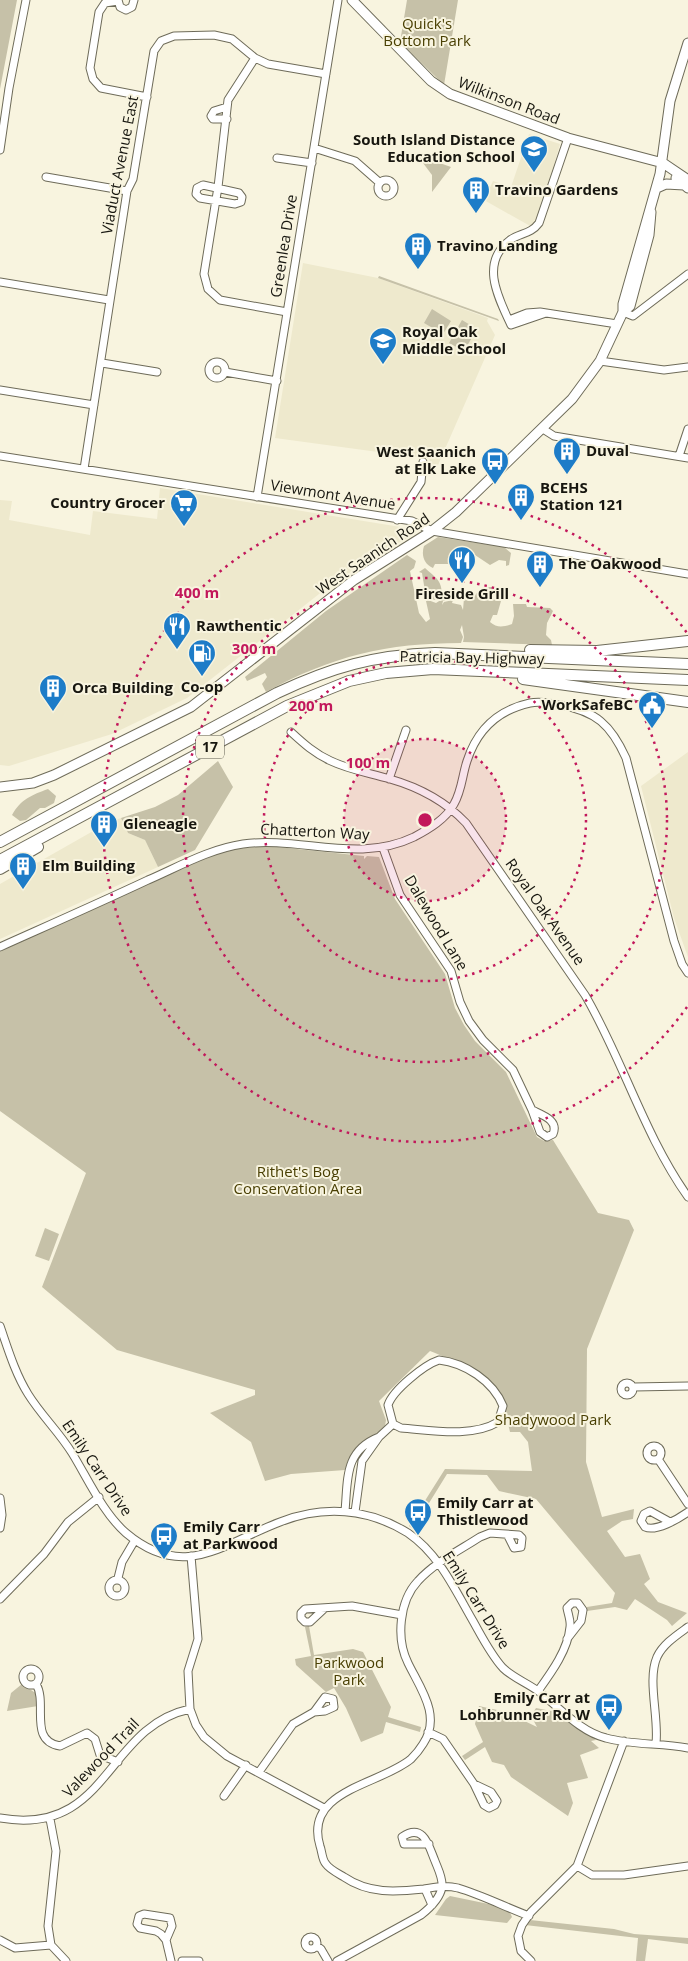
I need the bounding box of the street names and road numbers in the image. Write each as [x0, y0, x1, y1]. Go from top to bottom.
street label: Wilkinson Road [456, 71, 563, 129]
street label: Viaduct Avenue East [96, 94, 142, 236]
street label: Greenlea Drive [265, 193, 301, 299]
street label: Viewmont Avenue [269, 474, 397, 514]
street label: West Saanich Road [312, 508, 433, 599]
street label: Patricia Bay Highway [399, 646, 545, 668]
road number: 17 [196, 736, 224, 759]
street label: Chatterton Way [260, 818, 371, 844]
street label: Royal Oak Avenue [502, 854, 590, 969]
street label: Dalewood Lane [400, 871, 473, 974]
street label: Emily Carr Drive [58, 1415, 137, 1519]
street label: Emily Carr Drive [439, 1547, 515, 1652]
street label: Valewood Trail [57, 1713, 143, 1801]

